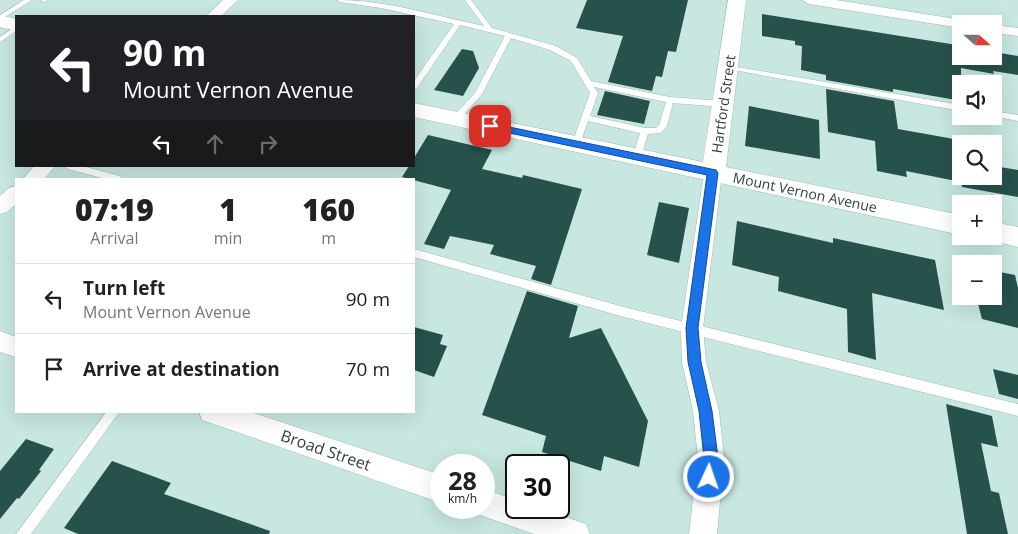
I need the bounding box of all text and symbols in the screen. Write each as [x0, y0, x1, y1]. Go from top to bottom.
north arrow [952, 15, 1002, 65]
map controls [952, 15, 1002, 305]
text: 90 m [123, 29, 206, 76]
icon: left [40, 35, 105, 100]
street label: Hartford Street [707, 54, 739, 154]
text: Mount Vernon Avenue [123, 74, 354, 104]
button: sound [952, 75, 1002, 125]
pin [469, 105, 511, 147]
icon: arrive [476, 112, 504, 140]
icon: left [148, 130, 176, 158]
icon: ahead [201, 130, 229, 158]
icon: right [254, 130, 282, 158]
button: search [952, 135, 1002, 185]
street label: Mount Vernon Avenue [731, 167, 879, 217]
text: 07:19 [75, 189, 154, 230]
text: 1 [219, 189, 237, 230]
text: 160 [302, 189, 355, 230]
button: + [952, 195, 1002, 245]
text: Arrival [90, 227, 138, 249]
text: min [214, 227, 242, 249]
text: m [321, 227, 336, 249]
button: − [952, 255, 1002, 305]
text: Turn left [83, 275, 165, 301]
icon: left [40, 285, 68, 313]
text: 90 m [346, 286, 390, 312]
text: Mount Vernon Avenue [83, 301, 251, 323]
icon: arrive [40, 355, 68, 383]
text: Arrive at destination [83, 356, 280, 382]
text: 70 m [346, 356, 390, 382]
street label: Broad Street [278, 424, 374, 476]
position arrow [682, 450, 734, 502]
speed limit sign: 30 [505, 454, 570, 519]
text: 28 [448, 463, 477, 497]
text: km/h [448, 490, 477, 507]

